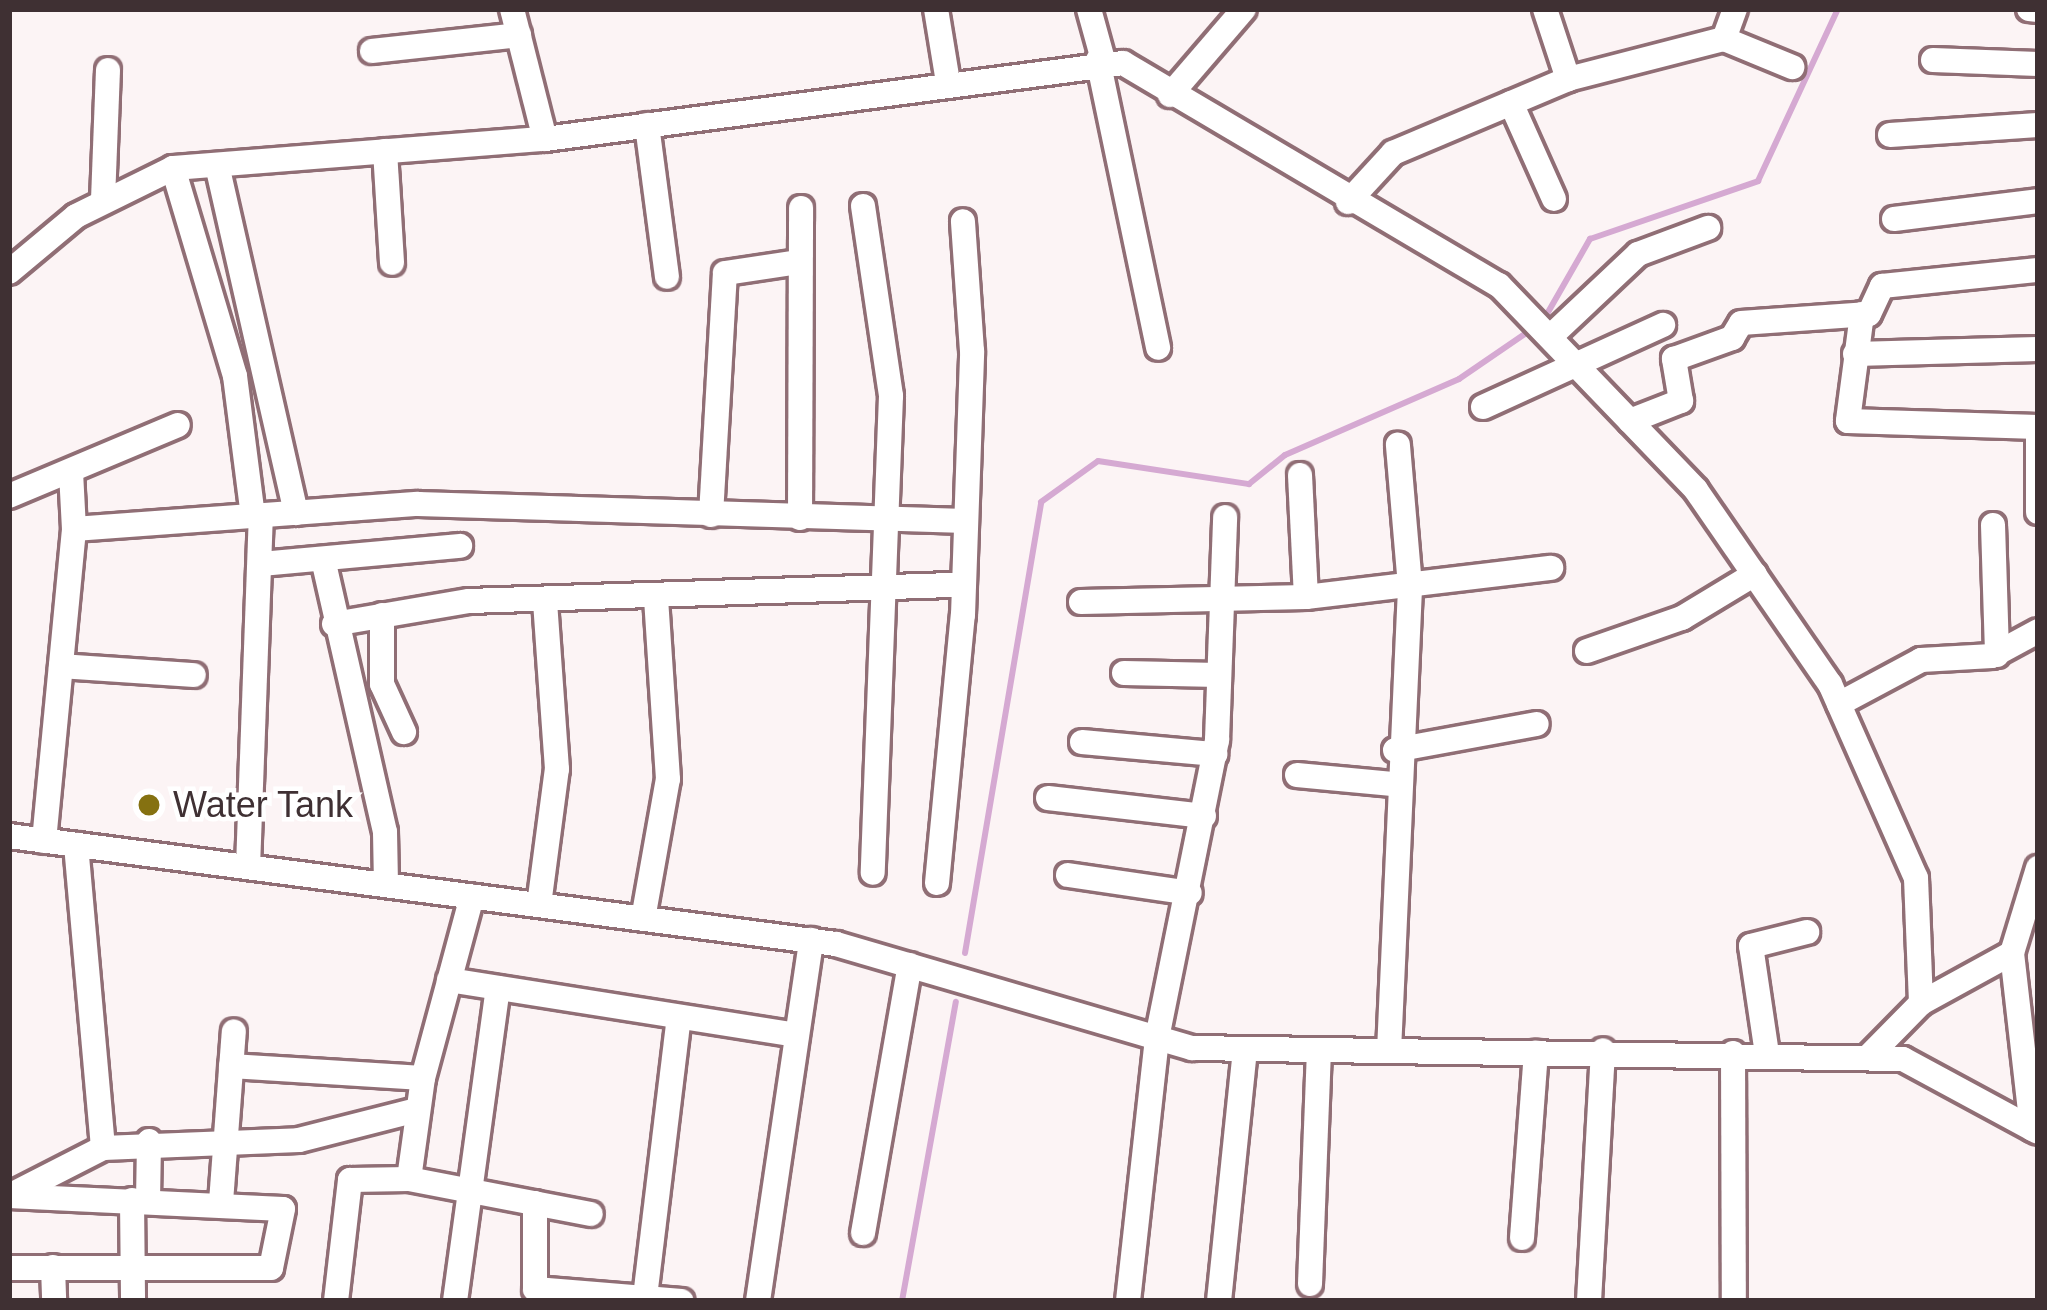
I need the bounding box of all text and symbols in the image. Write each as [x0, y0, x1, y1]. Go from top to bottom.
place label: Water Tank [173, 783, 354, 827]
marker: Water Tank [136, 792, 162, 818]

